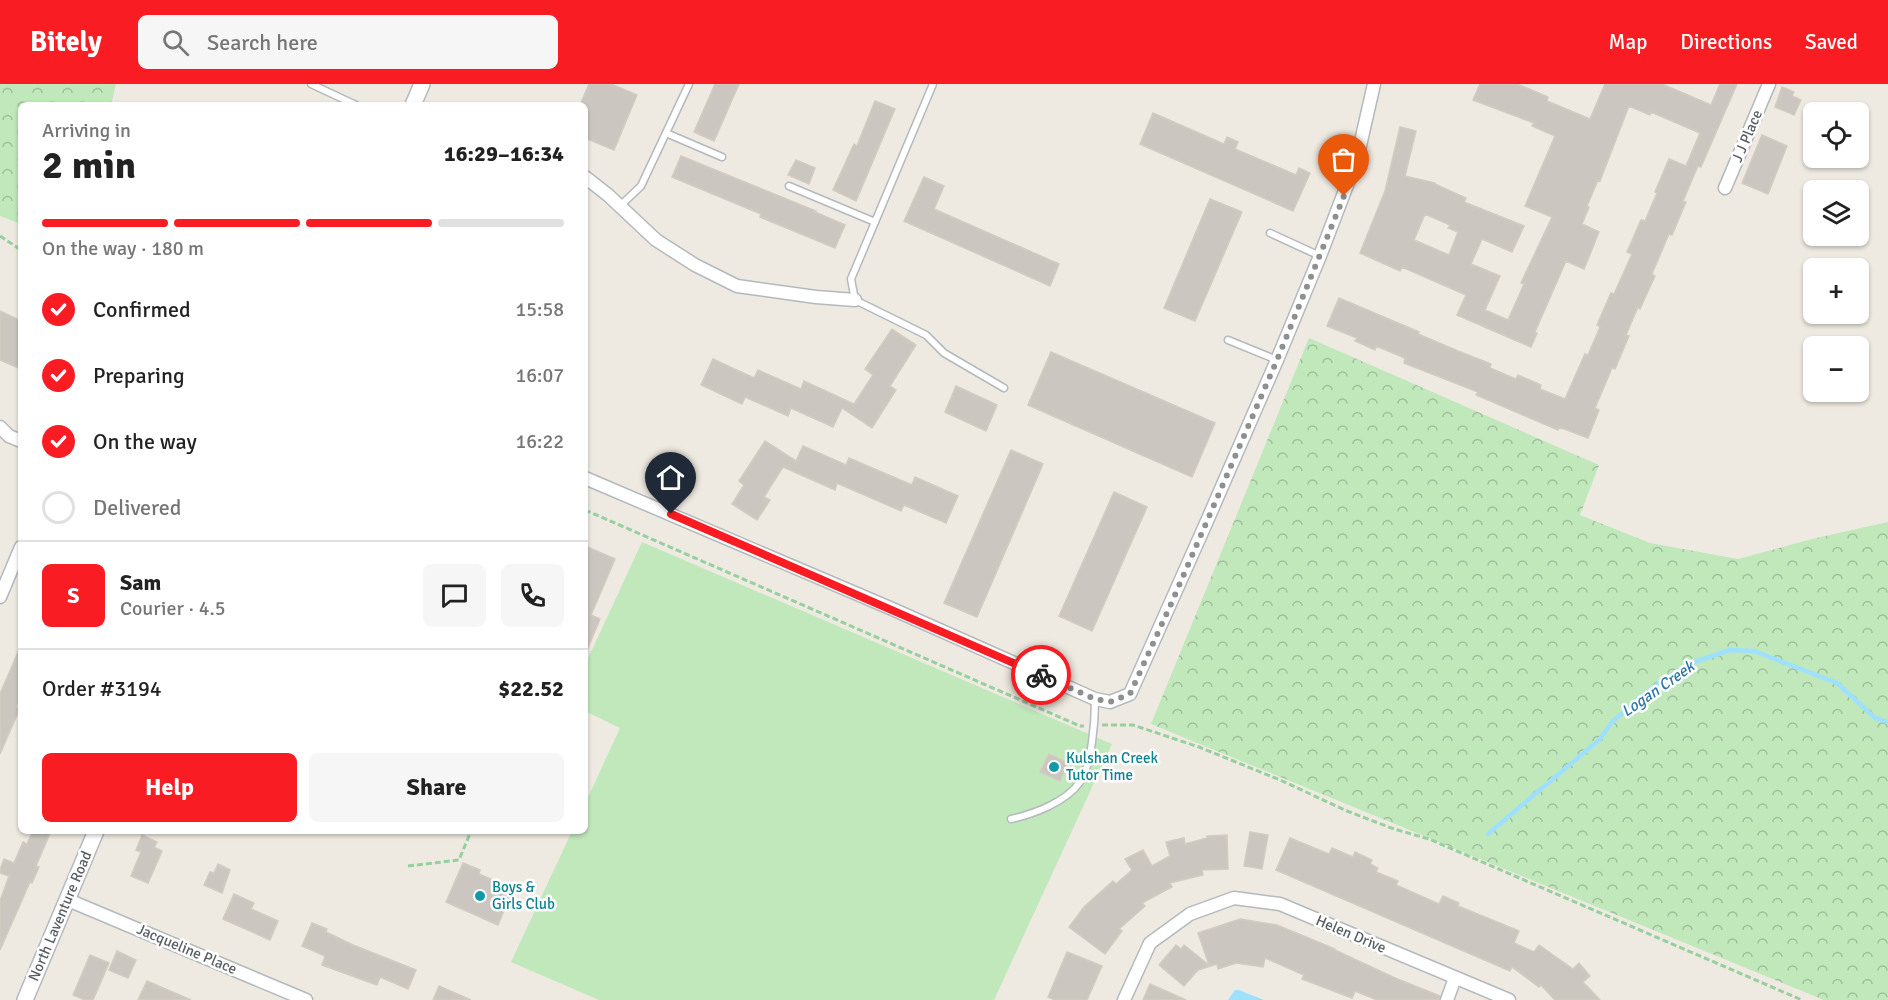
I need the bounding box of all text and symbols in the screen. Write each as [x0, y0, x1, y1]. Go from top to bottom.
search box [138, 15, 558, 69]
text: Bitely [30, 25, 102, 59]
icon: search [159, 26, 192, 59]
text: Search here [207, 29, 318, 56]
text: Map [1609, 29, 1647, 55]
text: Directions [1680, 29, 1772, 55]
text: Saved [1805, 29, 1858, 55]
map controls [1803, 102, 1869, 402]
button: locate [1803, 102, 1869, 168]
street label: J J Place [1728, 107, 1766, 165]
text: Arriving in [42, 118, 131, 143]
pin [1318, 134, 1369, 196]
text: 16:29–16:34 [444, 140, 564, 167]
text: 2 min [42, 141, 136, 189]
icon: bag [1327, 143, 1360, 176]
button: layers [1803, 180, 1869, 246]
text: On the way · 180 m [42, 236, 204, 261]
button: + [1803, 258, 1869, 324]
icon: check [42, 293, 75, 326]
text: Confirmed [93, 296, 191, 323]
text: 15:58 [515, 297, 564, 322]
button: − [1803, 336, 1869, 402]
icon: check [42, 359, 75, 392]
text: Preparing [93, 362, 185, 389]
text: 16:07 [515, 363, 564, 388]
icon: check [42, 425, 75, 458]
text: On the way [93, 428, 197, 455]
text: 16:22 [515, 429, 564, 454]
pin [645, 452, 696, 514]
icon: home [654, 461, 687, 494]
text: Delivered [93, 494, 181, 521]
button: chat [423, 564, 486, 627]
button: phone [501, 564, 564, 627]
text: Sam [120, 569, 161, 596]
text: S [67, 582, 80, 609]
text: Courier · 4.5 [120, 596, 226, 621]
courier [1011, 645, 1071, 705]
water label: Logan Creek [1618, 655, 1700, 721]
icon: bike [1025, 659, 1058, 692]
text: Order #3194 [42, 675, 162, 702]
text: $22.52 [498, 675, 564, 702]
place label: Kulshan Creek Tutor Time [1066, 749, 1158, 784]
button: Help [42, 753, 297, 822]
button: Share [309, 753, 564, 822]
marker: Kulshan Creek Tutor Time [1047, 760, 1061, 774]
street label: North Laventure Road [24, 848, 96, 984]
place label: Boys & Girls Club [492, 878, 555, 913]
marker: Boys & Girls Club [473, 889, 487, 903]
street label: Helen Drive [1313, 911, 1389, 957]
street label: Jacqueline Place [134, 920, 240, 978]

